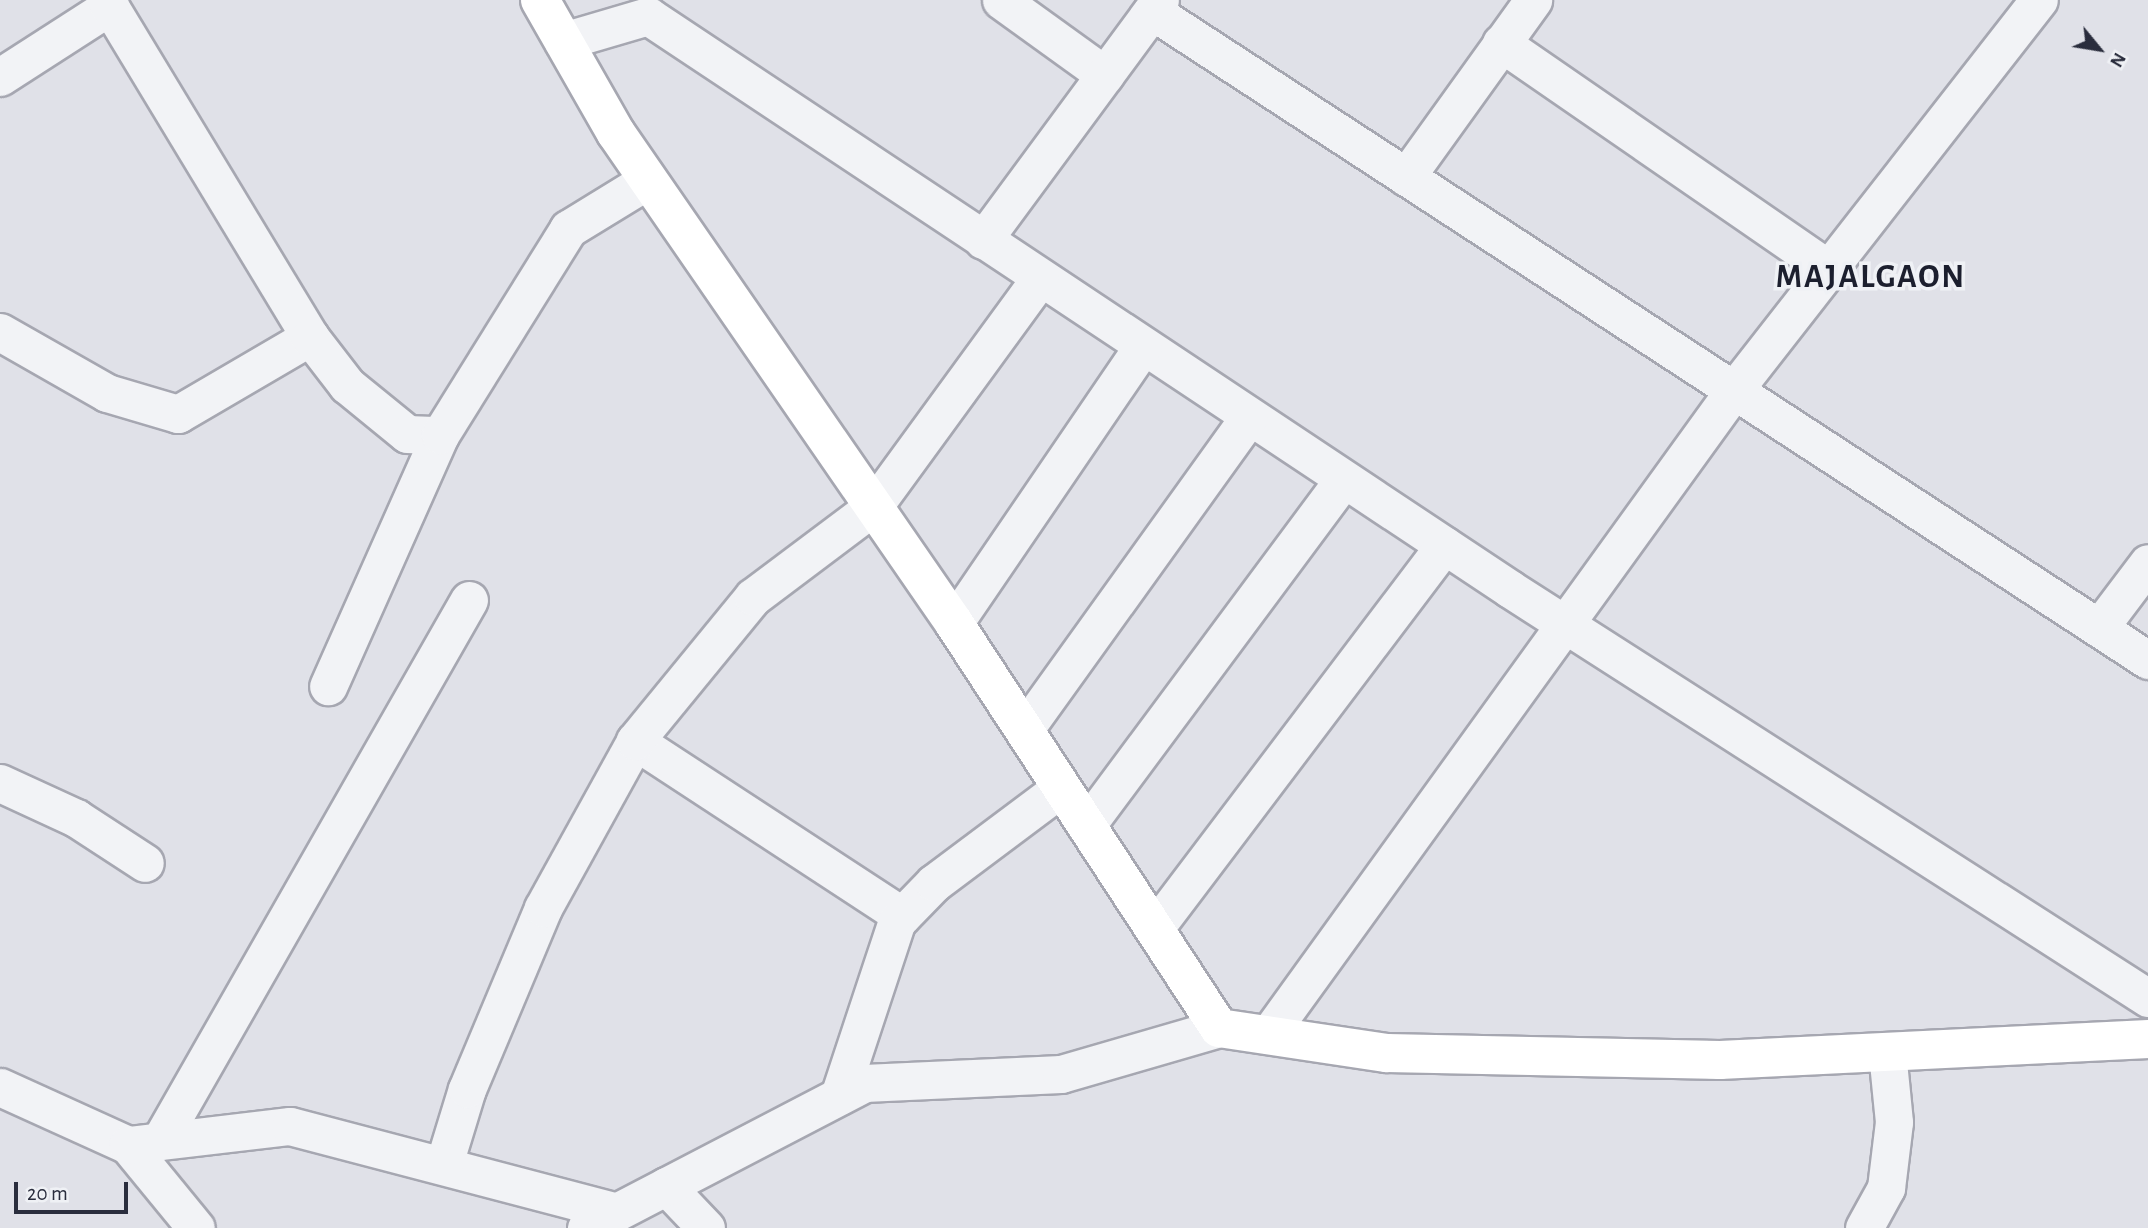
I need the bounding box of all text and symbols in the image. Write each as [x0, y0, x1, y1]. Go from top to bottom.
north arrow [2064, 14, 2134, 84]
text: N [2106, 49, 2129, 70]
district label: MAJALGAON [1777, 258, 1965, 298]
scale bar [18, 1168, 131, 1212]
text: 20 m [27, 1183, 68, 1204]

